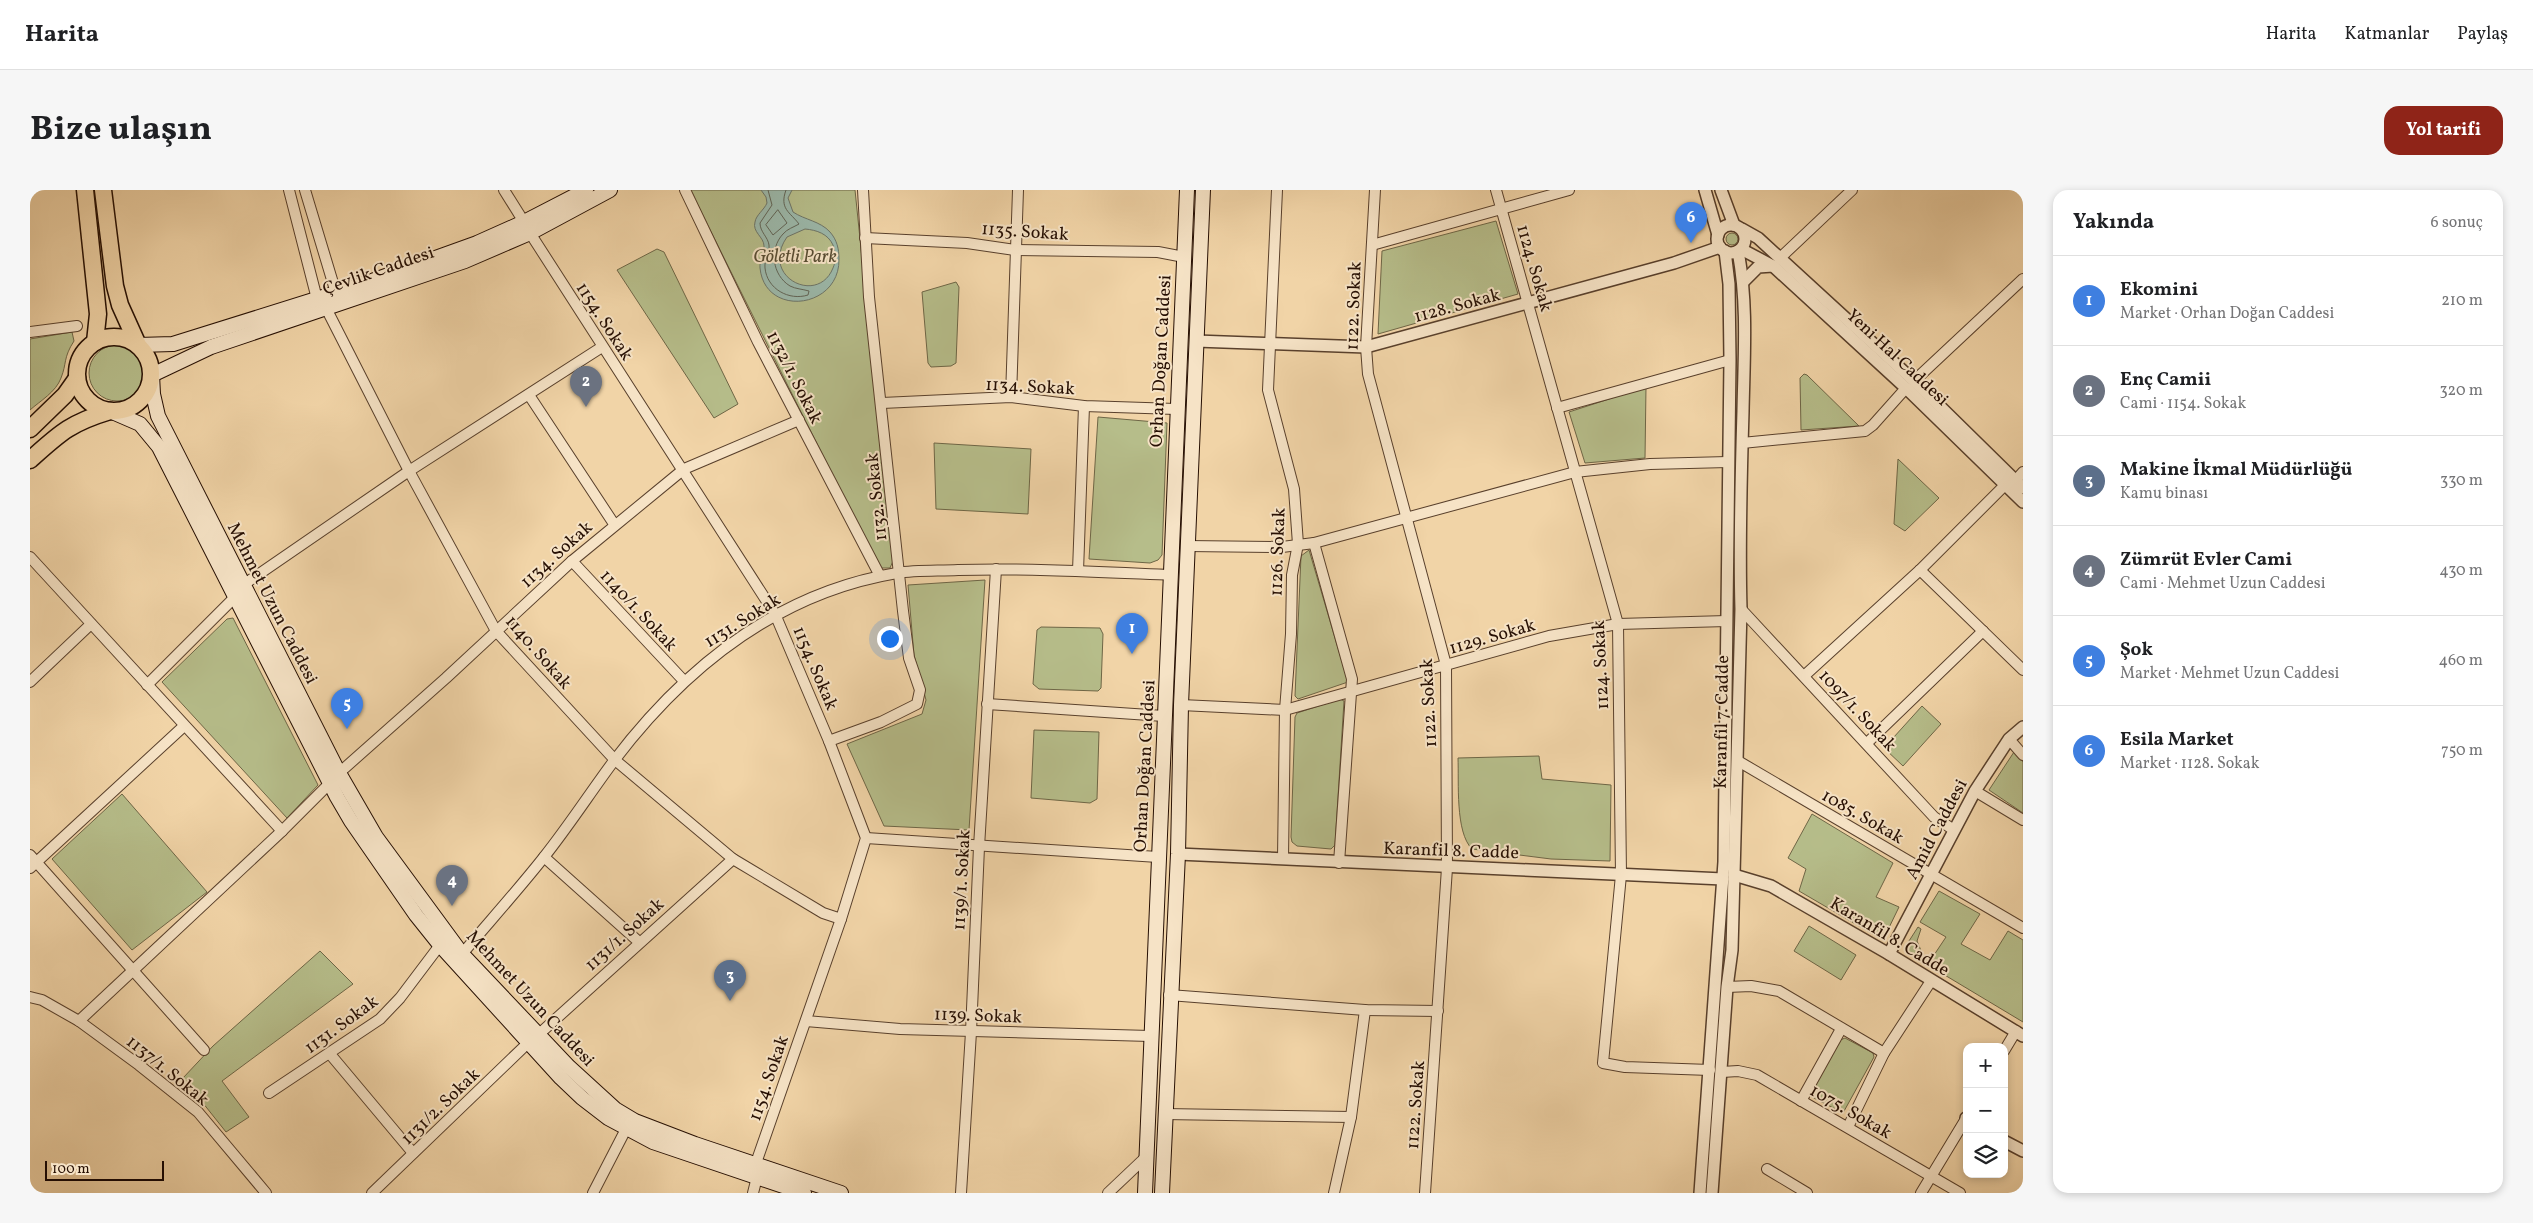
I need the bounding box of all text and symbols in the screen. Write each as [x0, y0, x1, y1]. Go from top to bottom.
text: Harita [25, 18, 99, 52]
text: Harita [2266, 22, 2317, 47]
text: Katmanlar [2345, 22, 2429, 47]
text: Paylaş [2457, 22, 2508, 47]
text: Bize ulaşın [30, 106, 212, 154]
button: Yol tarifi [2384, 106, 2503, 155]
pin: 6 [1675, 202, 1707, 243]
text: Yakında [2073, 208, 2154, 237]
text: 6 sonuç [2431, 212, 2483, 234]
street label: 1135. Sokak [980, 217, 1070, 248]
street label: 1124. Sokak [1509, 222, 1558, 315]
street label: Çevlik Caddesi [319, 241, 438, 302]
park label: Göletli Park [753, 245, 837, 270]
street label: 1122. Sokak [1340, 261, 1369, 351]
street label: Orhan Doğan Caddesi [1144, 274, 1178, 448]
text: Ekomini [2120, 277, 2198, 303]
street label: 1154. Sokak [569, 278, 639, 366]
street label: 1128. Sokak [1411, 283, 1504, 330]
text: 1 [2086, 290, 2092, 312]
text: 210 m [2441, 290, 2483, 312]
text: Market · Orhan Doğan Caddesi [2120, 303, 2334, 325]
street label: Yeni Hal Caddesi [1840, 304, 1954, 412]
street label: 1132/1. Sokak [759, 327, 828, 429]
pin: 2 [570, 366, 602, 407]
text: Enç Camii [2120, 367, 2211, 393]
street label: 1134. Sokak [984, 373, 1076, 402]
text: 2 [2085, 380, 2093, 402]
text: 320 m [2439, 380, 2483, 402]
text: Cami · 1154. Sokak [2120, 393, 2246, 415]
street label: 1132. Sokak [860, 451, 895, 542]
text: Makine İkmal Müdürlüğü [2120, 457, 2352, 483]
text: 3 [2085, 470, 2093, 492]
text: 330 m [2440, 470, 2483, 492]
text: Kamu binası [2120, 483, 2208, 505]
street label: 1126. Sokak [1264, 507, 1293, 597]
street label: 1134. Sokak [515, 516, 599, 594]
street label: Mehmet Uzun Caddesi [220, 519, 323, 689]
text: Zümrüt Evler Cami [2120, 547, 2292, 573]
text: 4 [2084, 560, 2094, 582]
text: 430 m [2439, 560, 2483, 582]
street label: 1140/1. Sokak [593, 564, 683, 658]
text: Cami · Mehmet Uzun Caddesi [2120, 573, 2326, 595]
street label: 1131. Sokak [700, 588, 786, 655]
street label: 1140. Sokak [499, 610, 577, 696]
pin: 1 [1116, 613, 1148, 654]
street label: 1129. Sokak [1446, 613, 1539, 662]
street label: 1124. Sokak [1587, 619, 1616, 710]
street label: 1154. Sokak [786, 623, 844, 715]
your location [877, 626, 903, 652]
text: Şok [2120, 637, 2153, 663]
text: 5 [2085, 650, 2093, 672]
text: 460 m [2439, 650, 2483, 672]
street label: Karanfil 7. Cadde [1709, 655, 1736, 789]
street label: 1122. Sokak [1415, 658, 1444, 748]
text: Market · Mehmet Uzun Caddesi [2120, 663, 2339, 685]
street label: 1097/1. Sokak [1812, 664, 1902, 758]
street label: Orhan Doğan Caddesi [1128, 679, 1162, 853]
pin: 5 [331, 688, 363, 729]
text: Esila Market [2120, 727, 2234, 753]
text: 6 [2085, 740, 2093, 762]
text: 750 m [2441, 740, 2483, 762]
text: Market · 1128. Sokak [2120, 753, 2260, 775]
street label: Amid Caddesi [1900, 775, 1974, 884]
street label: 1085. Sokak [1817, 784, 1908, 851]
street label: 1139/1. Sokak [947, 829, 978, 931]
street label: Karanfil 8. Cadde [1383, 837, 1519, 866]
pin: 4 [436, 865, 468, 906]
street label: Karanfil 8. Cadde [1825, 892, 1954, 983]
street label: 1131/1. Sokak [580, 893, 670, 978]
street label: Mehmet Uzun Caddesi [460, 925, 600, 1073]
pin: 3 [714, 960, 746, 1001]
street label: 1131. Sokak [300, 990, 384, 1061]
street label: 1139. Sokak [934, 1002, 1023, 1031]
street label: 1137/1. Sokak [120, 1030, 214, 1112]
street label: 1154. Sokak [743, 1032, 796, 1125]
map controls [1963, 1043, 2008, 1178]
button: + [1963, 1043, 2008, 1088]
street label: 1122. Sokak [1401, 1060, 1432, 1150]
street label: 1131/2. Sokak [396, 1063, 486, 1151]
street label: 1075. Sokak [1805, 1079, 1896, 1146]
button: − [1963, 1088, 2008, 1133]
button: layers [1963, 1133, 2008, 1178]
scale bar [45, 1158, 164, 1181]
text: 100 m [52, 1160, 90, 1179]

